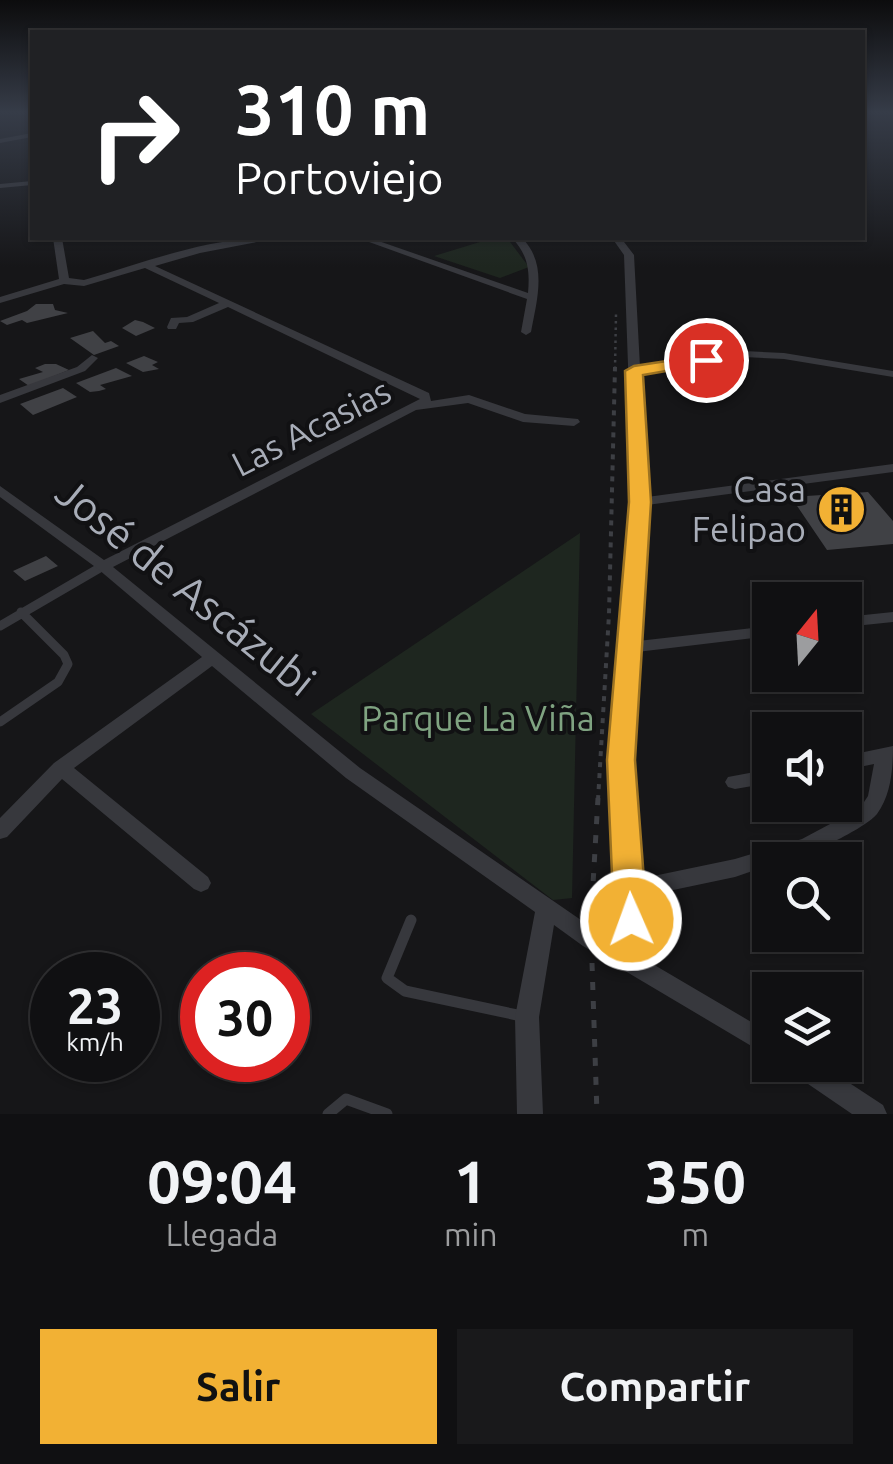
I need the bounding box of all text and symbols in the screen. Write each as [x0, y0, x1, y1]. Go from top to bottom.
icon: right [70, 70, 200, 200]
text: 310 m [235, 70, 430, 148]
text: Portoviejo [235, 152, 444, 203]
pin [664, 318, 749, 403]
icon: arrive [679, 333, 734, 388]
street label: Las Acasias [225, 370, 397, 484]
street label: José de Ascázubi [47, 467, 325, 705]
place label: Casa Felipao [692, 469, 806, 549]
building icon: Casa Felipao [815, 483, 867, 535]
north arrow [752, 582, 862, 692]
map controls [752, 582, 862, 1082]
park label: Parque La Viña [361, 698, 595, 738]
button: sound [752, 712, 862, 822]
button: search [752, 842, 862, 952]
position arrow [579, 868, 683, 972]
speed limit sign: 30 [180, 952, 310, 1082]
button: layers [752, 972, 862, 1082]
text: 23 [67, 977, 123, 1033]
text: km/h [66, 1028, 124, 1056]
text: 09:04 [147, 1147, 297, 1214]
text: 1 [454, 1147, 488, 1214]
text: 350 [645, 1147, 746, 1214]
text: Llegada [166, 1216, 278, 1252]
text: min [444, 1216, 498, 1252]
text: m [681, 1216, 709, 1252]
button: Salir [40, 1329, 437, 1444]
button: Compartir [457, 1329, 853, 1444]

